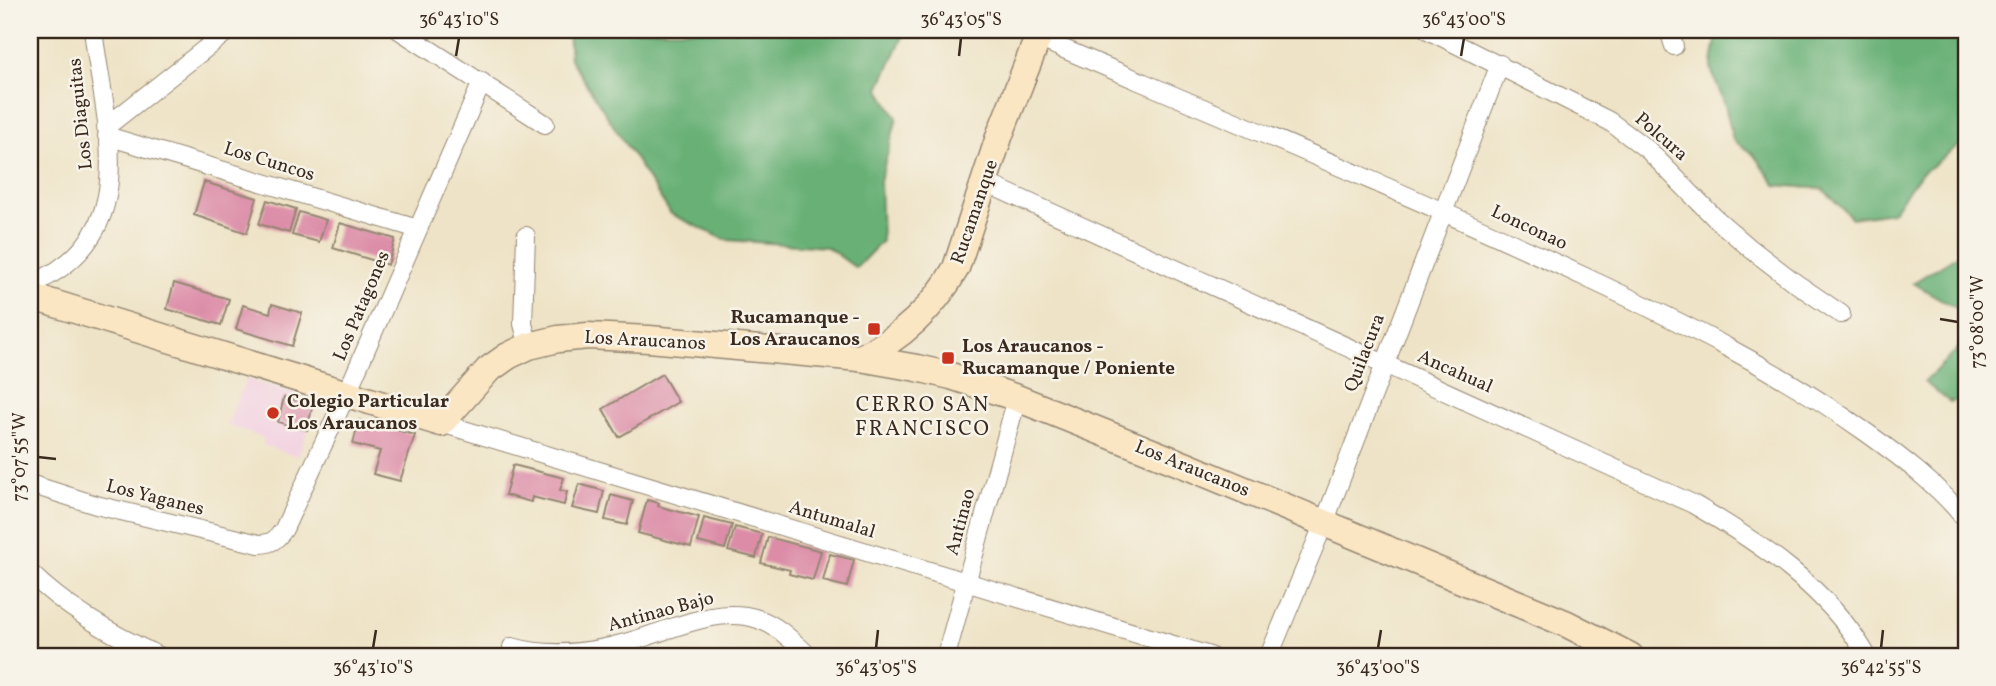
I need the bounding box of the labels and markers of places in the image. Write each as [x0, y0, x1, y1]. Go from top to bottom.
place label: Rucamanque - Los Araucanos [730, 305, 860, 353]
marker: Rucamanque - Los Araucanos [866, 321, 882, 337]
place label: Los Araucanos - Rucamanque / Poniente [962, 334, 1175, 382]
marker: Los Araucanos - Rucamanque / Poniente [940, 350, 956, 366]
place label: Colegio Particular Los Araucanos [287, 389, 449, 437]
marker: Colegio Particular Los Araucanos [265, 405, 281, 421]

